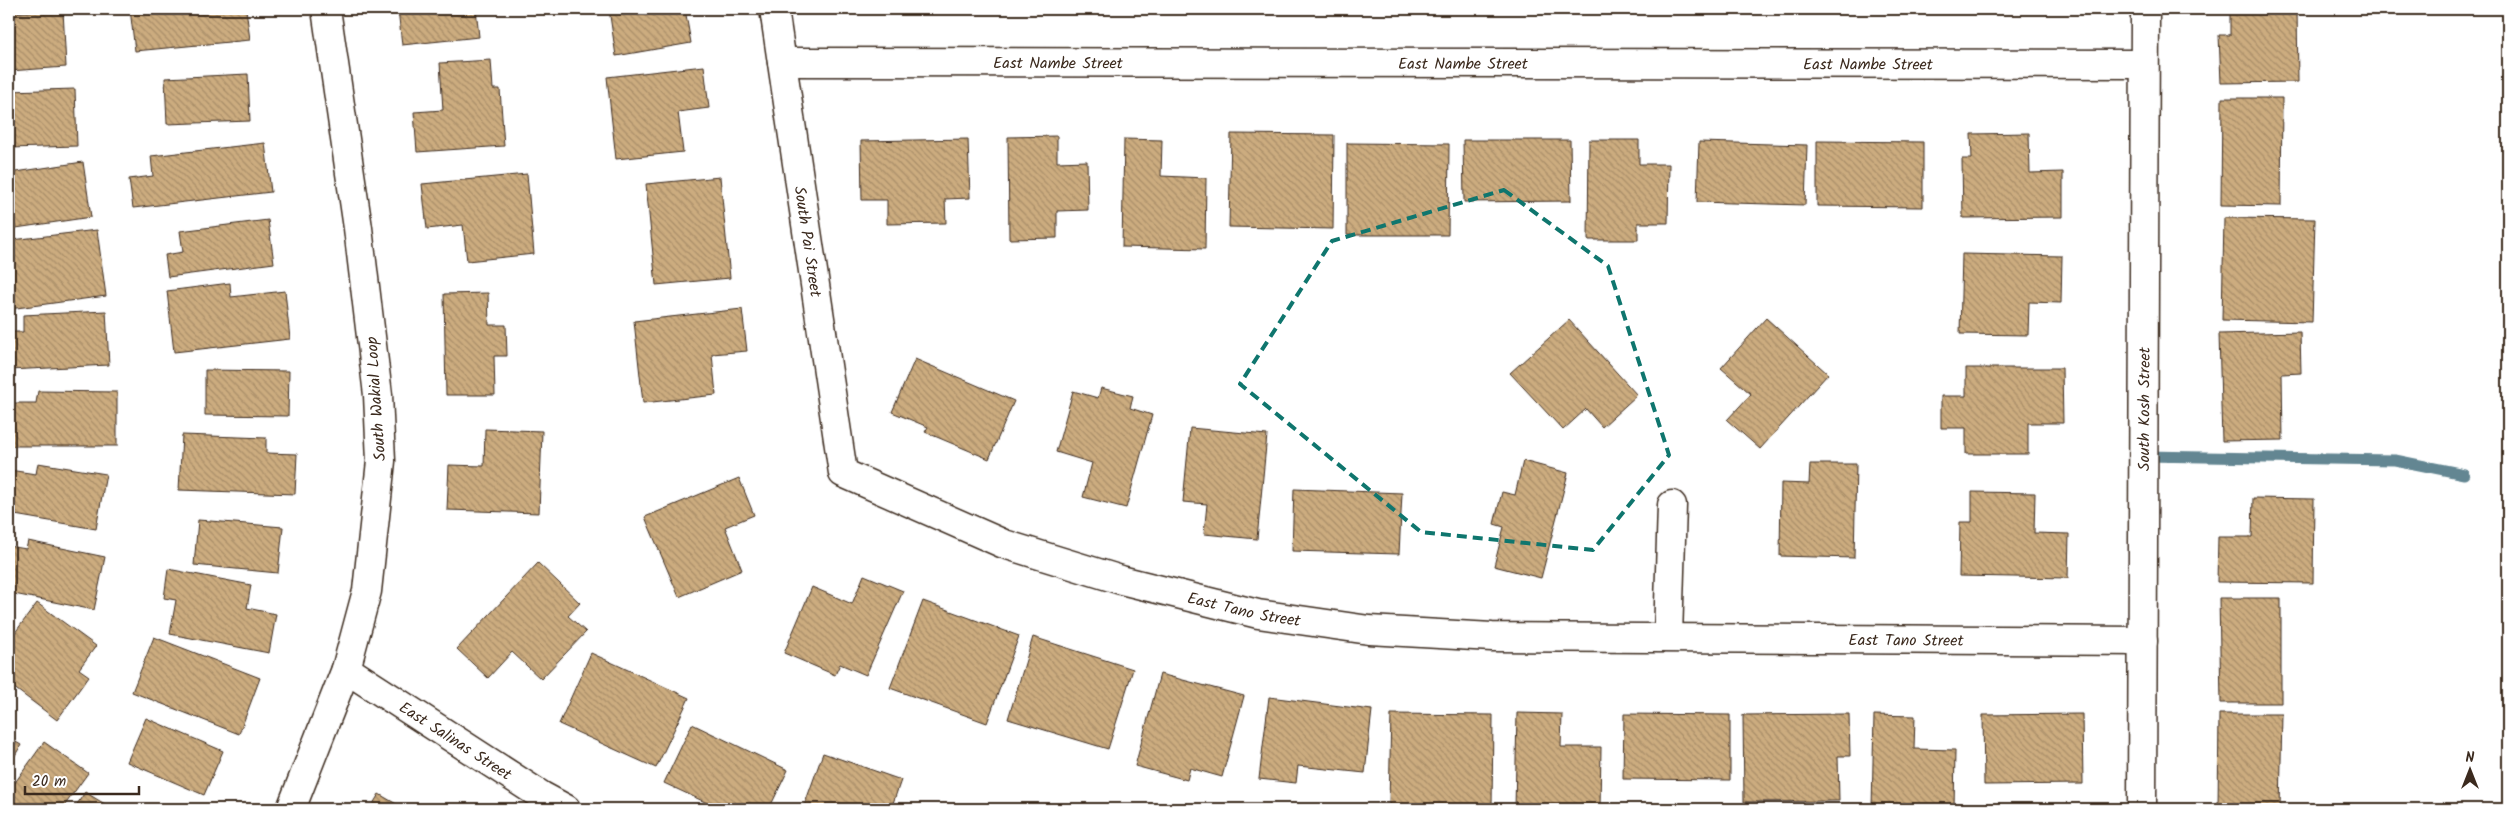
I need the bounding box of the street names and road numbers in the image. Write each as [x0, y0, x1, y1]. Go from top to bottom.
street label: East Nambe Street [993, 51, 1124, 77]
street label: East Nambe Street [1398, 52, 1529, 77]
street label: East Nambe Street [1803, 52, 1934, 78]
street label: South Pai Street [787, 185, 828, 300]
street label: South Wakial Loop [360, 335, 393, 462]
street label: South Kosh Street [2132, 346, 2158, 471]
street label: East Tano Street [1185, 586, 1303, 634]
street label: East Tano Street [1848, 628, 1964, 654]
street label: East Salinas Street [394, 696, 517, 788]

